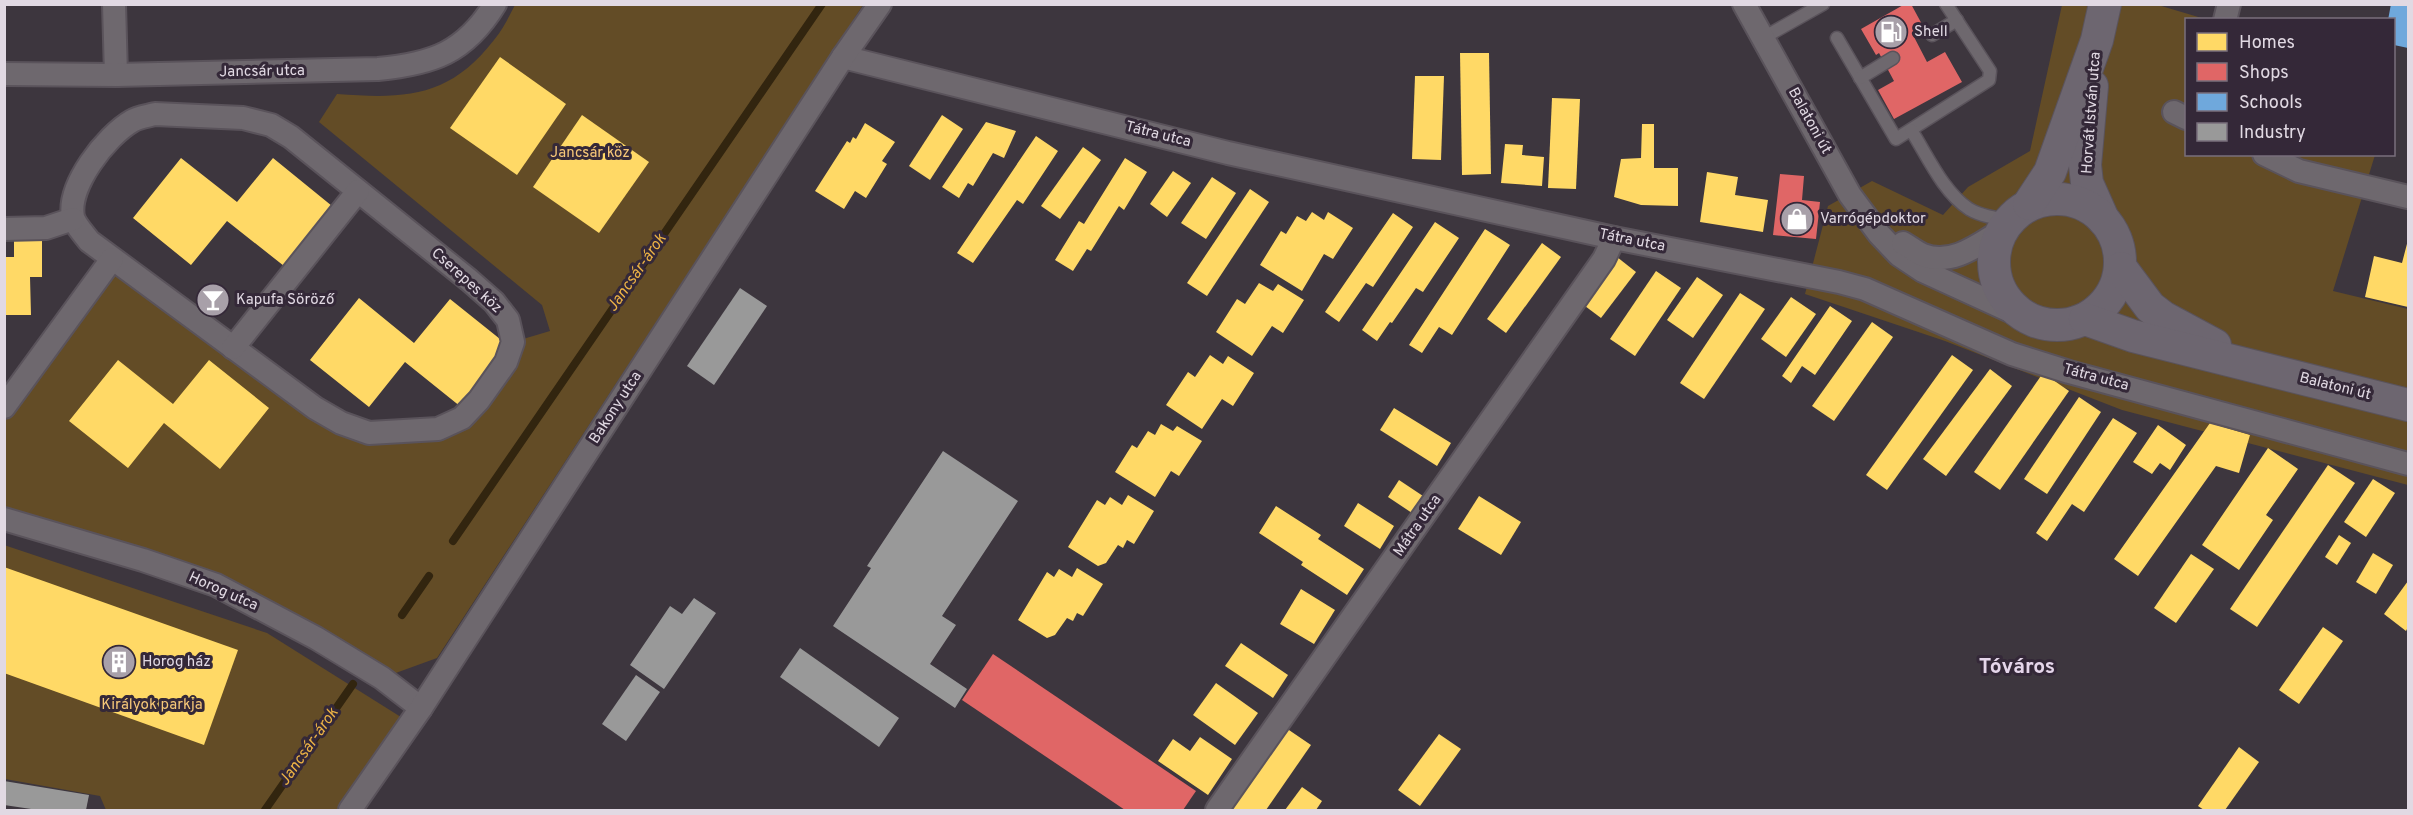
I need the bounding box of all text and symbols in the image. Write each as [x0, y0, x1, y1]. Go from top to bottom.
fuel station icon: Shell [1873, 14, 1909, 50]
legend [2185, 18, 2395, 156]
place label: Shell [1914, 23, 1948, 42]
text: Homes [2239, 32, 2295, 55]
street label: Horvát István utca [2078, 51, 2106, 175]
street label: Jancsár utca [219, 62, 305, 82]
text: Shops [2239, 62, 2289, 85]
street label: Balatoni út [1783, 84, 1835, 158]
text: Schools [2239, 92, 2302, 115]
street label: Tátra utca [1123, 118, 1193, 152]
text: Industry [2239, 122, 2306, 145]
park label: Jancsár köz [550, 144, 630, 163]
shop icon: Varrógépdoktor [1779, 201, 1815, 237]
place label: Varrógépdoktor [1820, 210, 1926, 229]
street label: Tátra utca [1597, 225, 1667, 257]
water label: Jancsár-árok [603, 229, 672, 316]
street label: Cserepes köz [427, 244, 505, 318]
bar icon: Kapufa Söröző [195, 282, 231, 318]
place label: Kapufa Söröző [236, 291, 335, 310]
street label: Tátra utca [2061, 360, 2131, 396]
street label: Bakony utca [585, 368, 647, 448]
street label: Balatoni út [2297, 369, 2373, 405]
street label: Mátra utca [1390, 491, 1446, 561]
street label: Horog utca [185, 568, 261, 616]
building icon: Horog ház [101, 644, 137, 680]
place label: Horog ház [142, 653, 211, 672]
district label: Tóváros [1979, 654, 2055, 681]
park label: Királyok parkja [101, 696, 203, 715]
water label: Jancsár-árok [275, 703, 344, 790]

